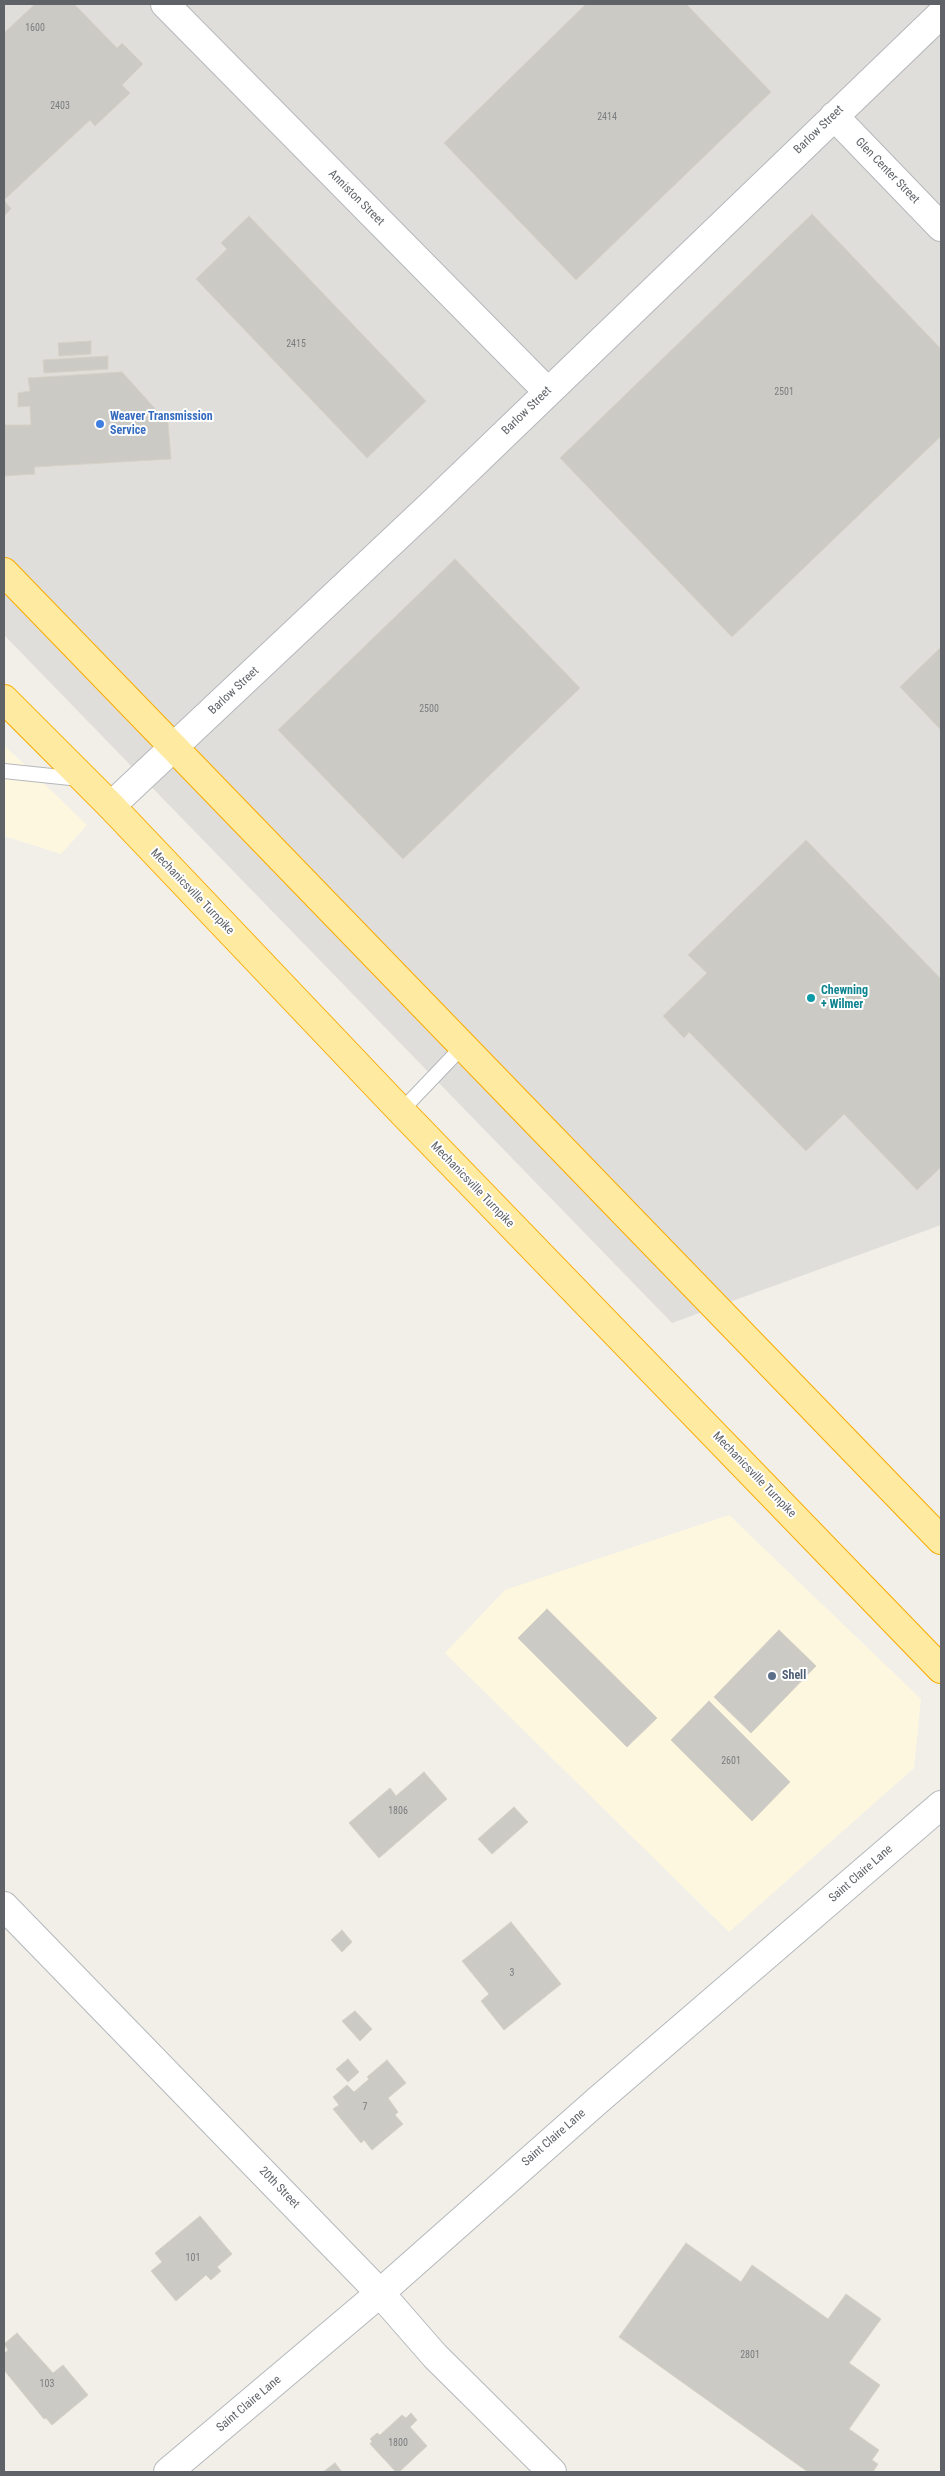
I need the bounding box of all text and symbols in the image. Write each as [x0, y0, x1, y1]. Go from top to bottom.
house number: 1600 [25, 22, 45, 34]
house number: 2403 [50, 100, 70, 112]
street label: Barlow Street [791, 103, 847, 157]
house number: 2414 [597, 111, 617, 123]
street label: Glen Center Street [852, 135, 922, 207]
street label: Anniston Street [325, 167, 387, 229]
house number: 2415 [286, 338, 306, 350]
street label: Barlow Street [499, 384, 555, 438]
house number: 2501 [774, 386, 794, 398]
place label: Weaver Transmission Service [110, 410, 213, 438]
marker: Weaver Transmission Service [94, 418, 106, 430]
street label: Barlow Street [206, 664, 262, 718]
house number: 2500 [419, 703, 439, 715]
street label: Mechanicsville Turnpike [147, 846, 237, 938]
place label: Chewning + Wilmer [821, 984, 868, 1012]
marker: Chewning + Wilmer [805, 992, 817, 1004]
street label: Mechanicsville Turnpike [427, 1139, 517, 1231]
street label: Mechanicsville Turnpike [709, 1429, 799, 1521]
place label: Shell [782, 1669, 806, 1683]
marker: Shell [766, 1670, 778, 1682]
house number: 2601 [721, 1755, 741, 1767]
house number: 1806 [388, 1805, 408, 1817]
street label: Saint Claire Lane [826, 1842, 896, 1906]
house number: 3 [510, 1967, 514, 1979]
house number: 7 [363, 2101, 367, 2113]
street label: Saint Claire Lane [519, 2106, 589, 2170]
street label: 20th Street [256, 2164, 302, 2212]
house number: 101 [186, 2252, 200, 2264]
house number: 2801 [740, 2349, 760, 2361]
street label: Saint Claire Lane [214, 2373, 284, 2435]
house number: 103 [40, 2378, 54, 2390]
house number: 1800 [388, 2437, 408, 2449]

